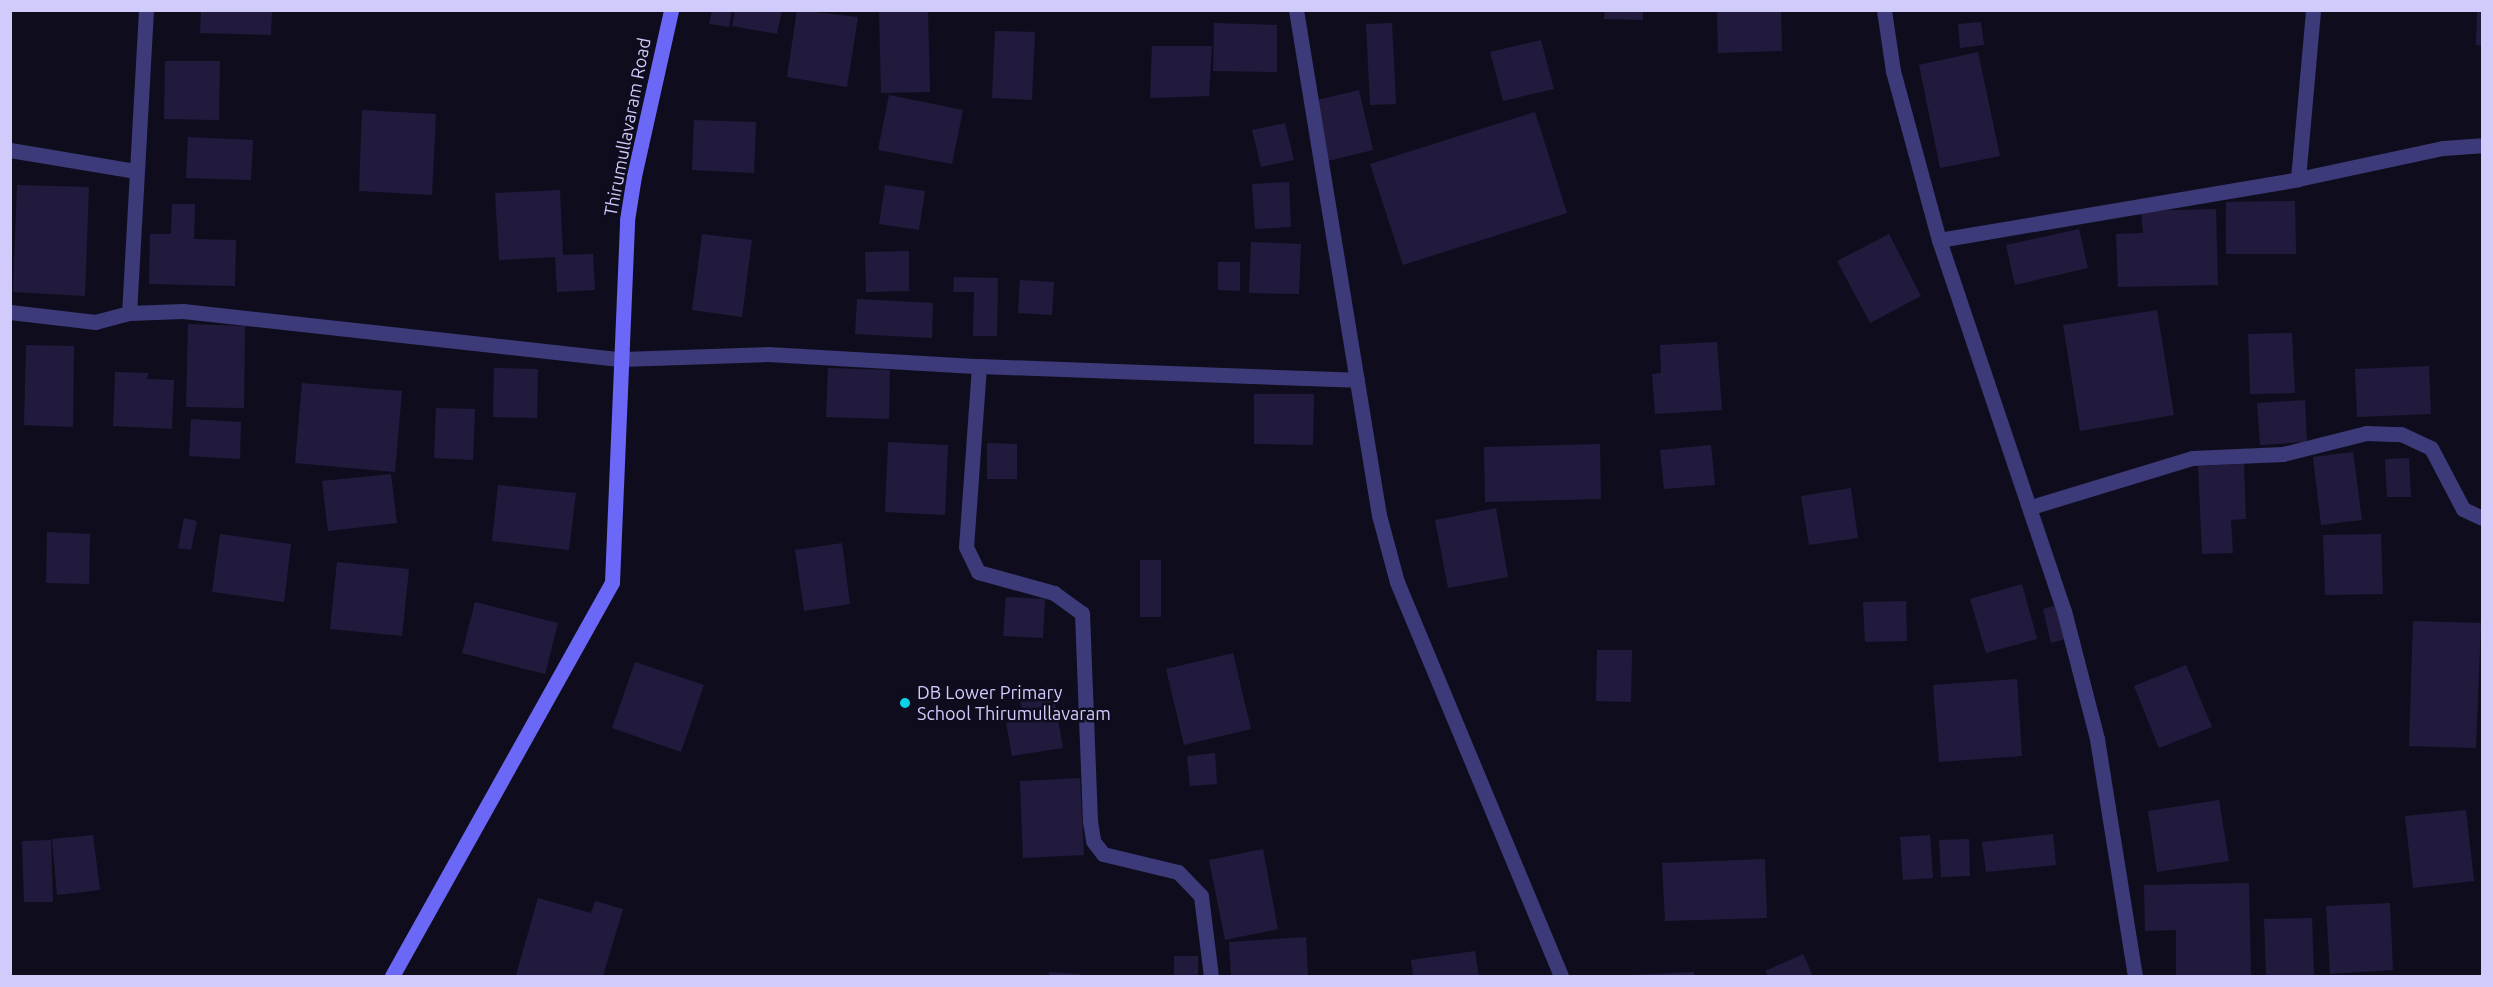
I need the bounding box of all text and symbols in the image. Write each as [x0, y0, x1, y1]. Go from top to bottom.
street label: Thirumullavaram Road [599, 36, 655, 218]
place label: DB Lower Primary School Thirumullavaram [917, 682, 1111, 724]
marker: DB Lower Primary School Thirumullavaram [898, 696, 912, 710]

